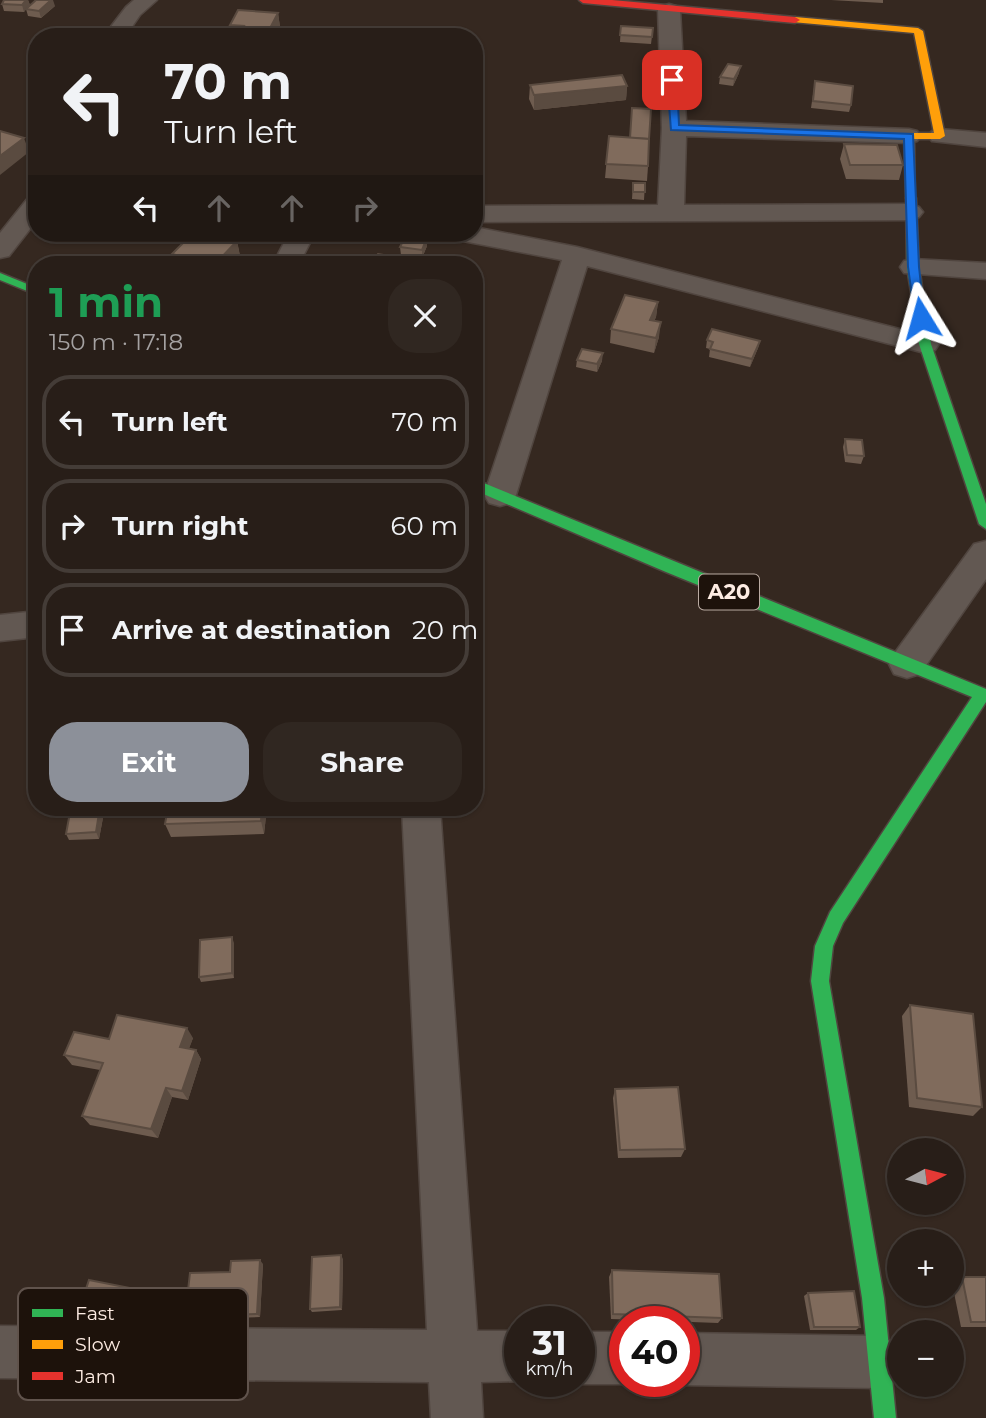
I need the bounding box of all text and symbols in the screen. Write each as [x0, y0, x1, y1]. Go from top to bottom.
pin [642, 50, 702, 110]
text: 70 m [164, 52, 292, 111]
icon: left [49, 56, 140, 147]
icon: arrive [653, 61, 691, 99]
text: Turn left [164, 112, 298, 151]
icon: left [127, 189, 165, 227]
icon: ahead [200, 189, 238, 227]
icon: ahead [273, 189, 311, 227]
icon: right [346, 189, 384, 227]
text: 1 min [49, 276, 163, 328]
button: close [388, 279, 462, 353]
position arrow [884, 281, 958, 355]
text: 150 m · 17:18 [49, 328, 183, 356]
icon: left [53, 403, 91, 441]
text: Turn left [112, 406, 228, 438]
text: 70 m [392, 406, 458, 438]
icon: right [53, 507, 91, 545]
text: Turn right [112, 510, 248, 542]
text: 60 m [391, 510, 458, 542]
road number: A20 [699, 574, 759, 610]
icon: arrive [53, 611, 91, 649]
text: Arrive at destination [112, 614, 391, 646]
text: 20 m [412, 614, 478, 646]
button: Exit [49, 722, 249, 802]
button: Share [263, 722, 462, 802]
north arrow [887, 1138, 964, 1214]
map controls [887, 1138, 964, 1397]
button: + [887, 1229, 964, 1306]
legend [18, 1288, 248, 1400]
text: Fast [75, 1302, 115, 1325]
speed limit sign: 40 [609, 1306, 700, 1397]
button: − [887, 1320, 964, 1397]
text: 31 [532, 1321, 567, 1364]
text: Slow [75, 1333, 120, 1356]
text: km/h [525, 1358, 574, 1380]
text: Jam [74, 1365, 116, 1388]

